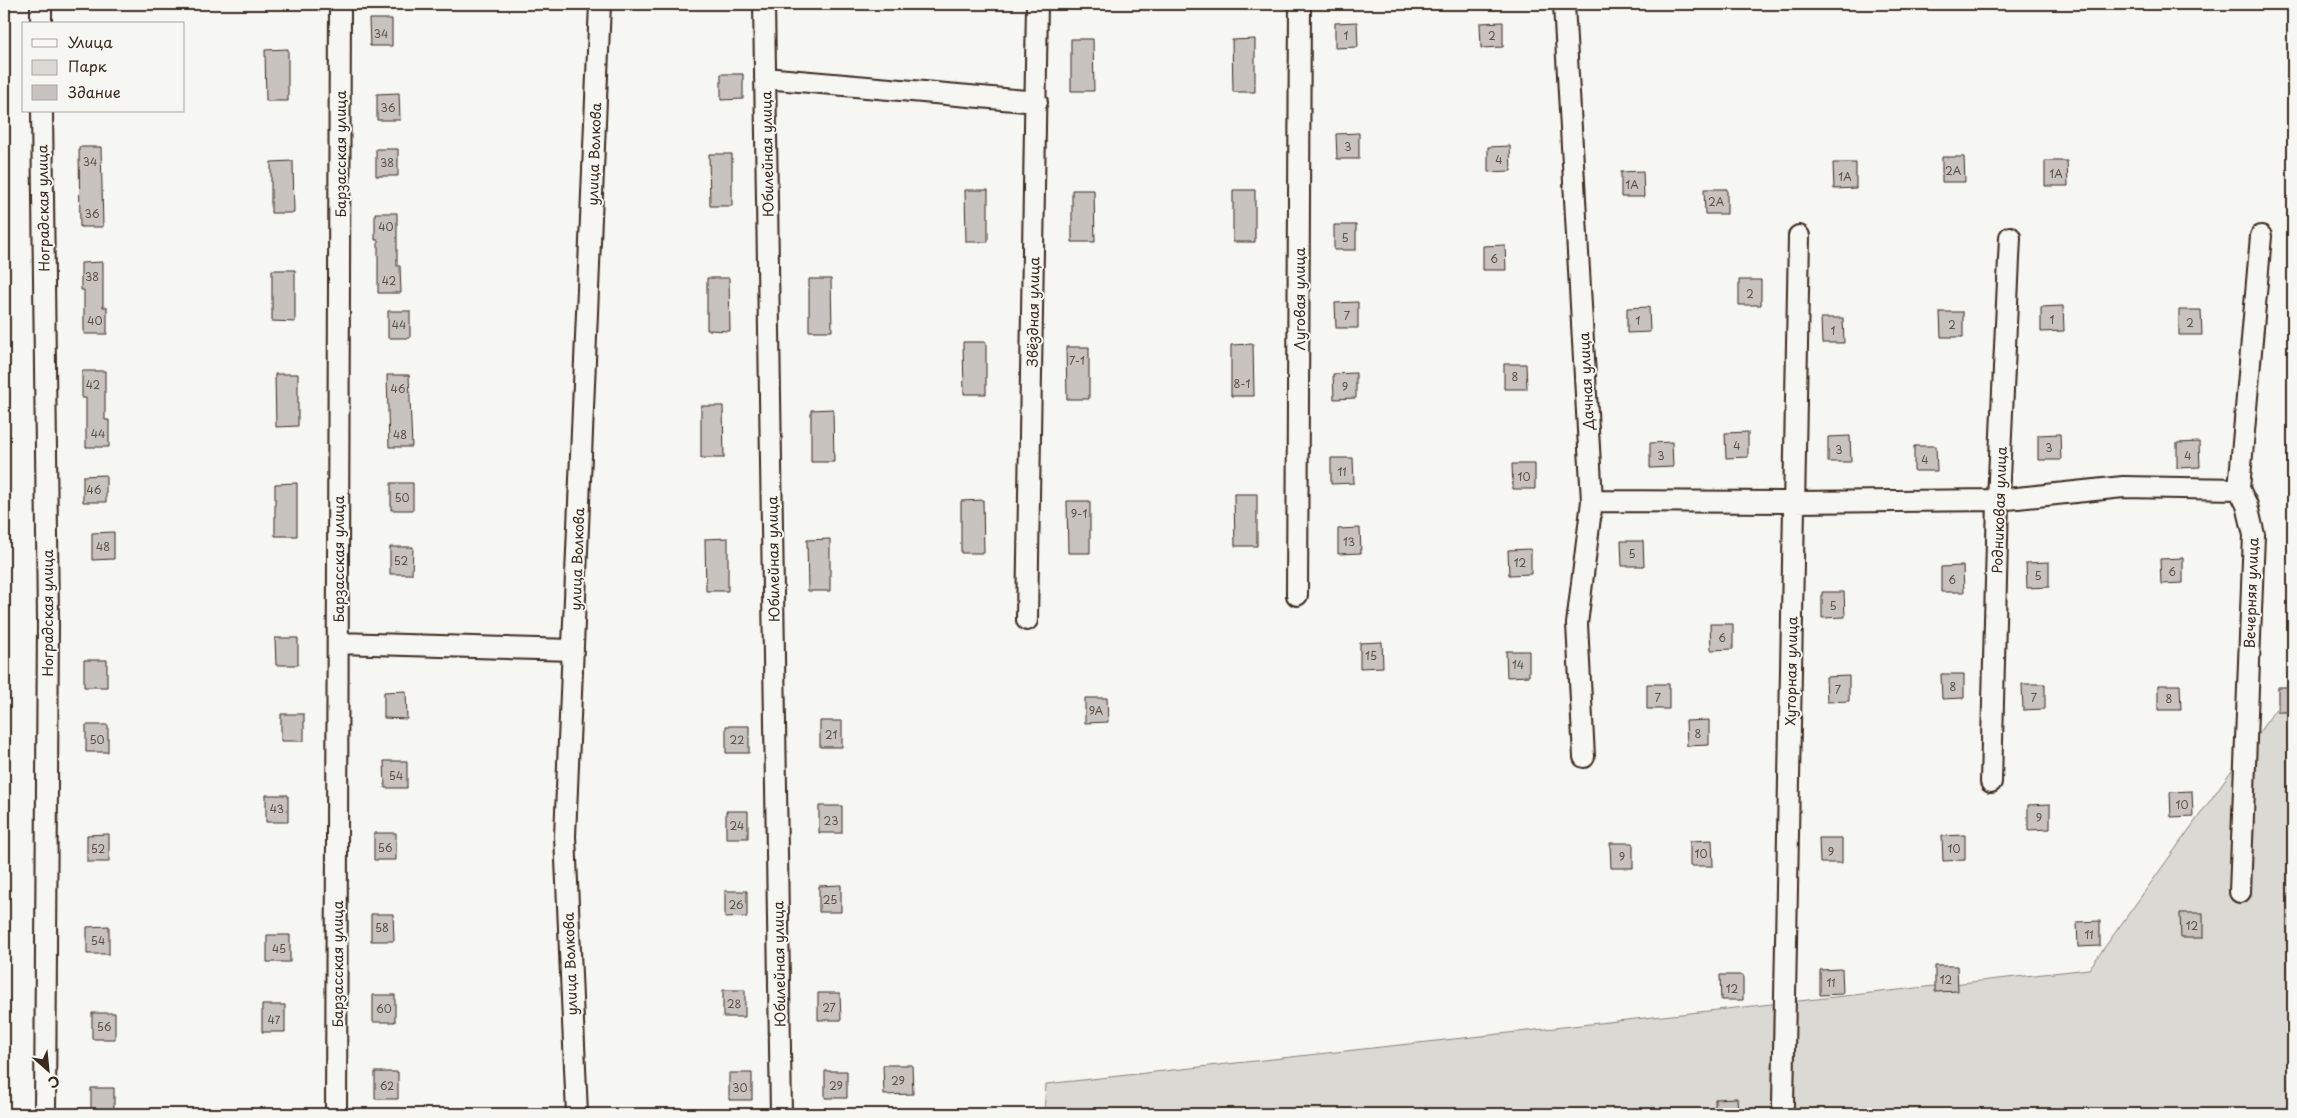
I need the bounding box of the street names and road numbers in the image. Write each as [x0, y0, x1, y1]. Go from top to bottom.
street label: Барзасская улица [330, 90, 351, 217]
street label: Юбилейная улица [755, 91, 779, 217]
street label: улица Волкова [582, 102, 606, 206]
street label: Ноградская улица [31, 144, 55, 272]
street label: Луговая улица [1289, 247, 1310, 350]
street label: Звёздная улица [1022, 257, 1044, 367]
street label: Дачная улица [1573, 332, 1599, 431]
street label: Родниковая улица [1986, 446, 2012, 574]
street label: Барзасская улица [328, 495, 349, 622]
street label: Юбилейная улица [761, 496, 785, 622]
street label: улица Волкова [565, 507, 589, 611]
street label: Вечерняя улица [2239, 537, 2263, 649]
street label: Ноградская улица [37, 549, 58, 677]
street label: Хуторная улица [1780, 616, 1802, 726]
street label: Барзасская улица [327, 900, 348, 1027]
street label: Юбилейная улица [767, 901, 791, 1027]
street label: улица Волкова [558, 912, 582, 1016]

